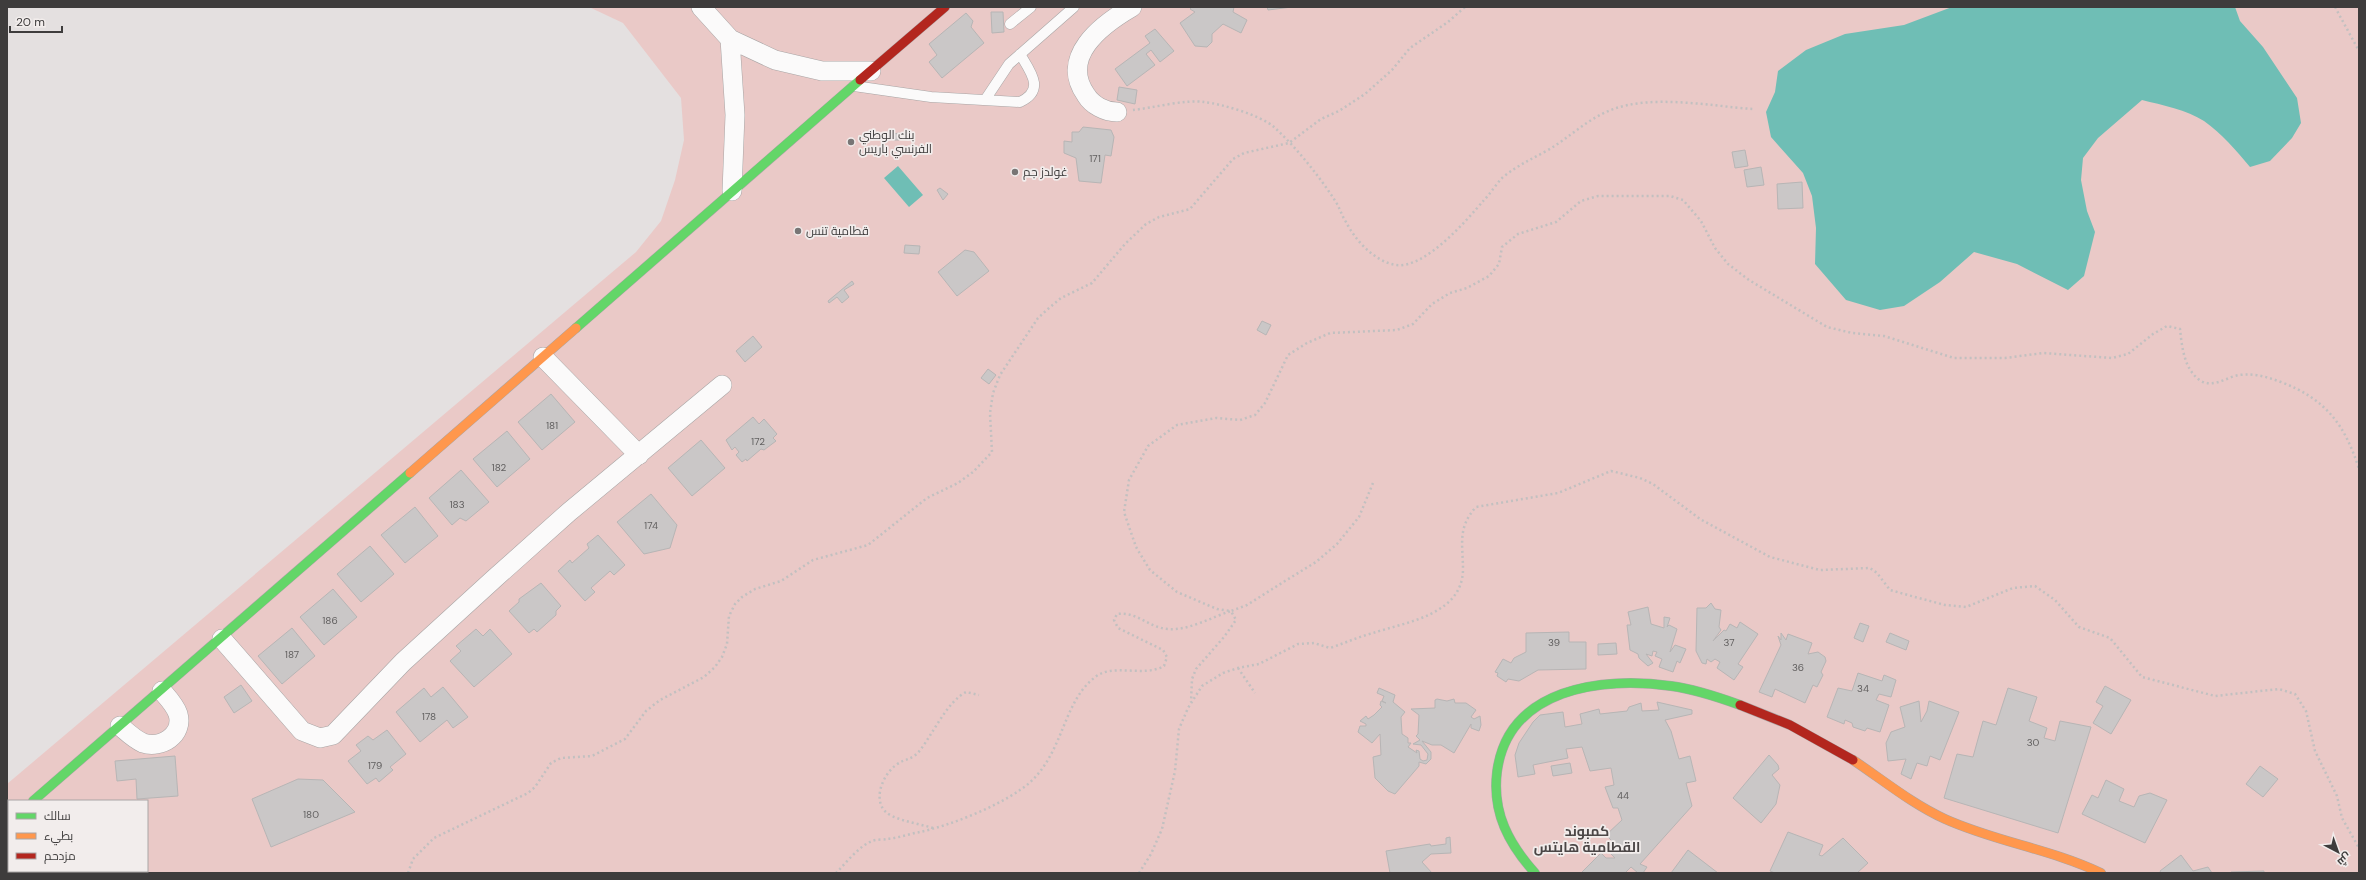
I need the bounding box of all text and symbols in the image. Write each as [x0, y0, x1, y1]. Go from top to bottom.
scale bar [10, 8, 62, 34]
text: 20 m [16, 14, 45, 30]
place label: بنك الوطني الفرنسي باريس [859, 127, 932, 159]
marker: بنك الوطني الفرنسي باريس [846, 137, 856, 147]
house number: 171 [1089, 152, 1101, 165]
place label: غولدز جم [1023, 164, 1068, 180]
marker: غولدز جم [1010, 167, 1020, 177]
place label: قطامية تنس [806, 223, 869, 239]
marker: قطامية تنس [793, 226, 803, 236]
house number: 181 [546, 419, 558, 432]
house number: 172 [751, 435, 765, 448]
house number: 182 [492, 461, 507, 474]
house number: 183 [449, 498, 465, 511]
house number: 174 [644, 519, 658, 532]
house number: 186 [322, 614, 338, 627]
house number: 39 [1548, 636, 1560, 649]
house number: 37 [1723, 636, 1735, 649]
house number: 187 [285, 648, 299, 661]
house number: 36 [1792, 661, 1804, 674]
house number: 34 [1857, 682, 1869, 695]
house number: 178 [422, 710, 436, 723]
house number: 30 [2027, 736, 2040, 749]
house number: 179 [368, 759, 382, 772]
house number: 44 [1617, 789, 1629, 802]
legend [8, 800, 148, 872]
text: سالك [44, 808, 71, 824]
house number: 180 [303, 808, 319, 821]
district label: كمبوند القطامية هايتس [1534, 822, 1640, 856]
text: بطيء [44, 828, 73, 846]
north arrow [2318, 832, 2358, 872]
text: مزدحم [44, 848, 76, 864]
text: ش [2335, 850, 2354, 869]

